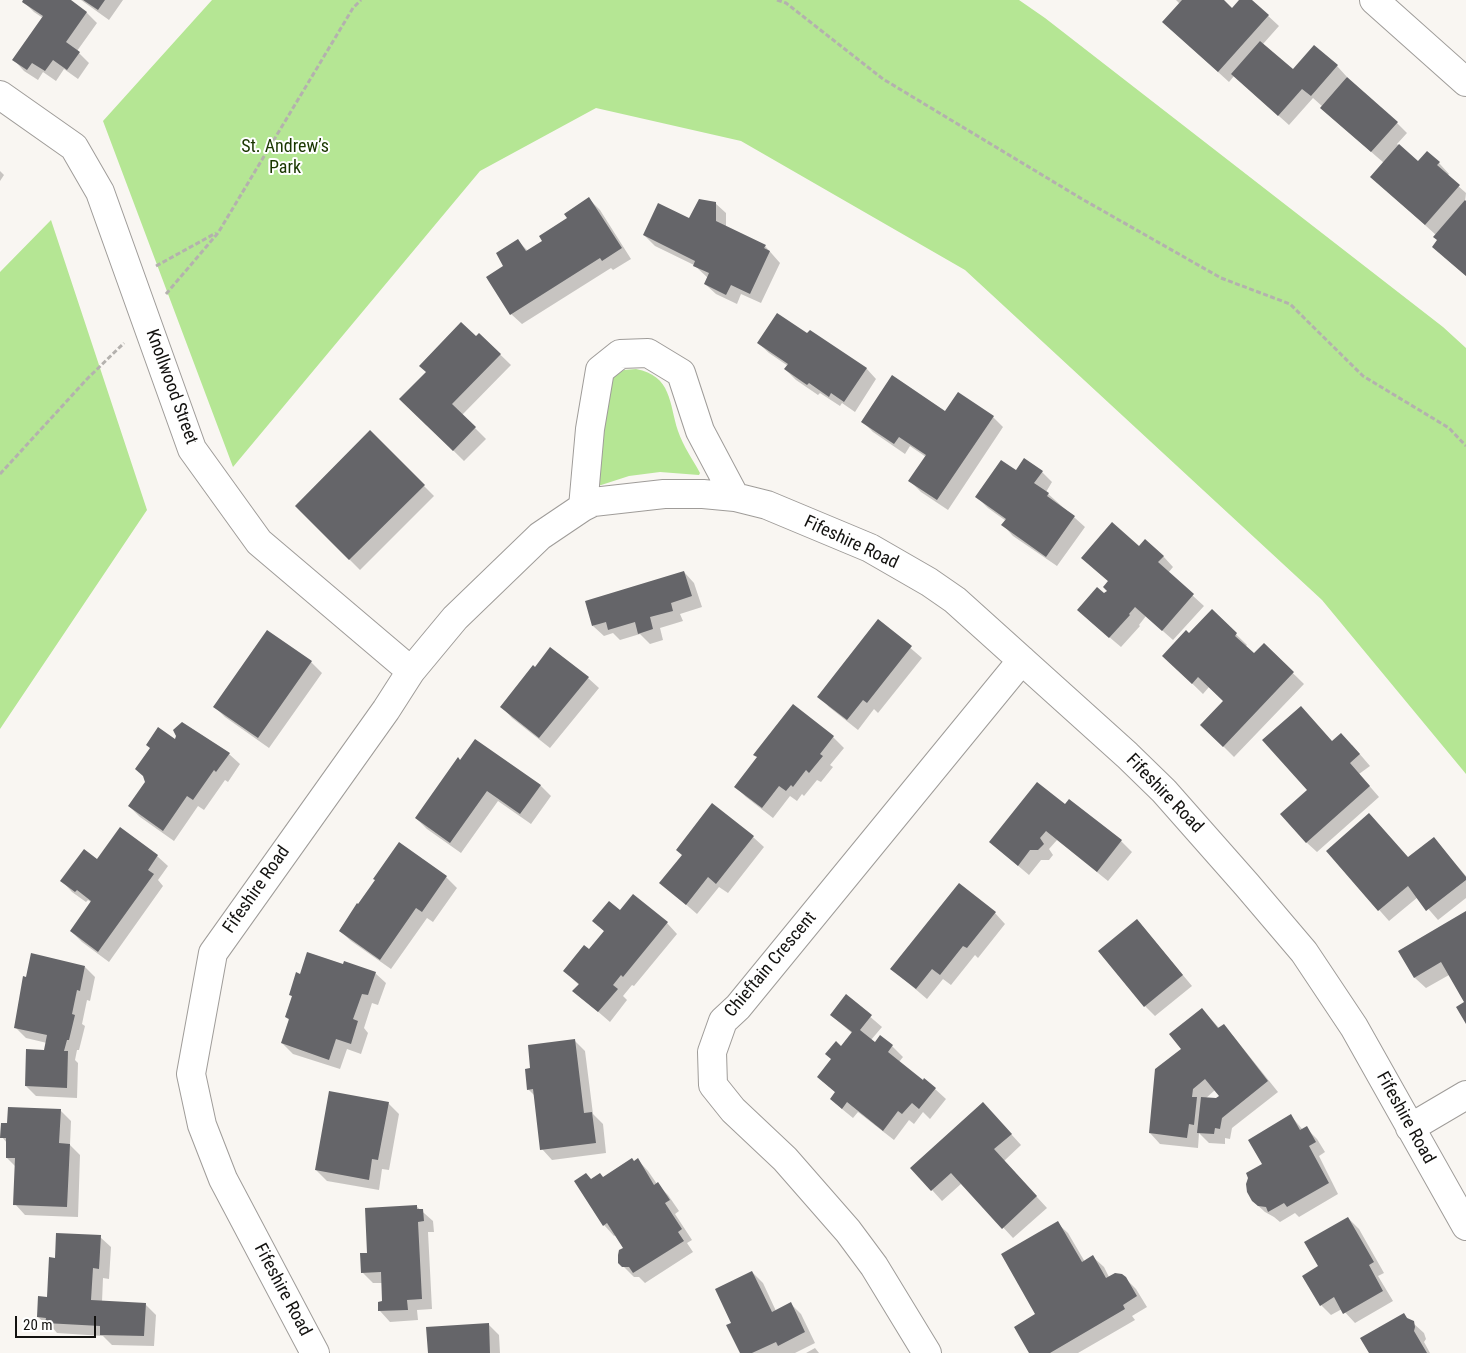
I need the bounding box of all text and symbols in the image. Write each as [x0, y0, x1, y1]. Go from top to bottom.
park label: St. Andrew’s Park [241, 136, 329, 178]
street label: Knollwood Street [140, 327, 202, 447]
street label: Fifeshire Road [800, 512, 902, 574]
street label: Fifeshire Road [1121, 750, 1207, 838]
street label: Fifeshire Road [219, 842, 295, 938]
street label: Chieftain Crescent [721, 908, 821, 1022]
street label: Fifeshire Road [1371, 1068, 1439, 1168]
street label: Fifeshire Road [249, 1240, 315, 1340]
scale bar [18, 1306, 99, 1338]
text: 20 m [23, 1316, 53, 1334]

